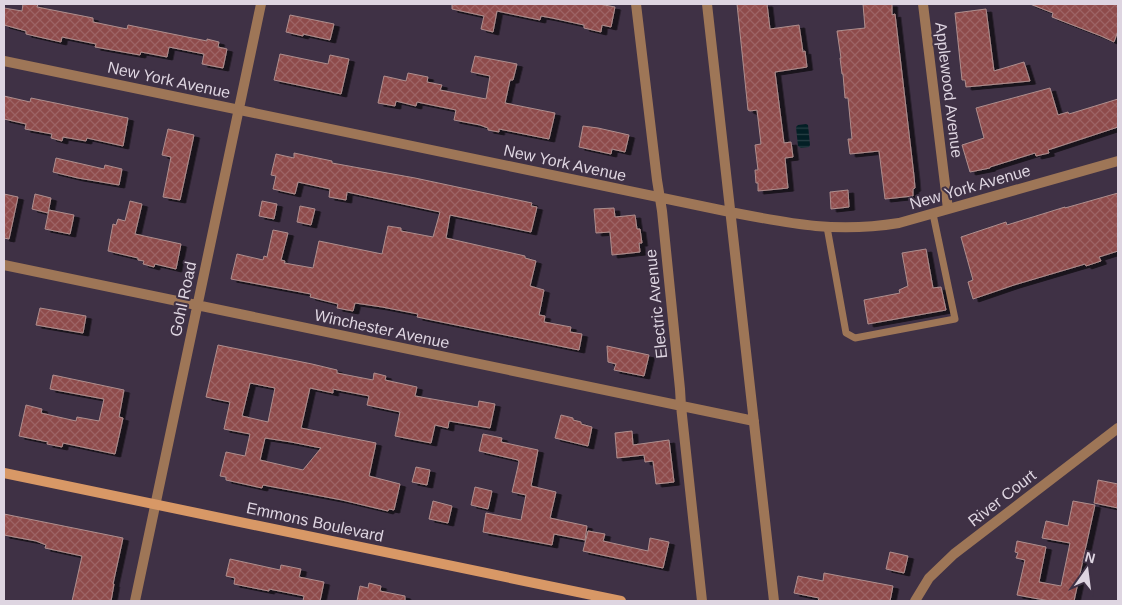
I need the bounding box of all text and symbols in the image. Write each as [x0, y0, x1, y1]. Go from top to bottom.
street label: Applewood Avenue [932, 21, 966, 159]
street label: New York Avenue [106, 59, 232, 101]
street label: New York Avenue [502, 142, 628, 184]
street label: New York Avenue [908, 162, 1033, 212]
street label: Electric Avenue [642, 248, 670, 360]
street label: Gohl Road [167, 260, 199, 338]
street label: Winchester Avenue [313, 306, 451, 352]
street label: River Court [965, 466, 1040, 530]
street label: Emmons Boulevard [245, 499, 385, 545]
north arrow [1062, 545, 1112, 595]
text: N [1083, 548, 1097, 566]

